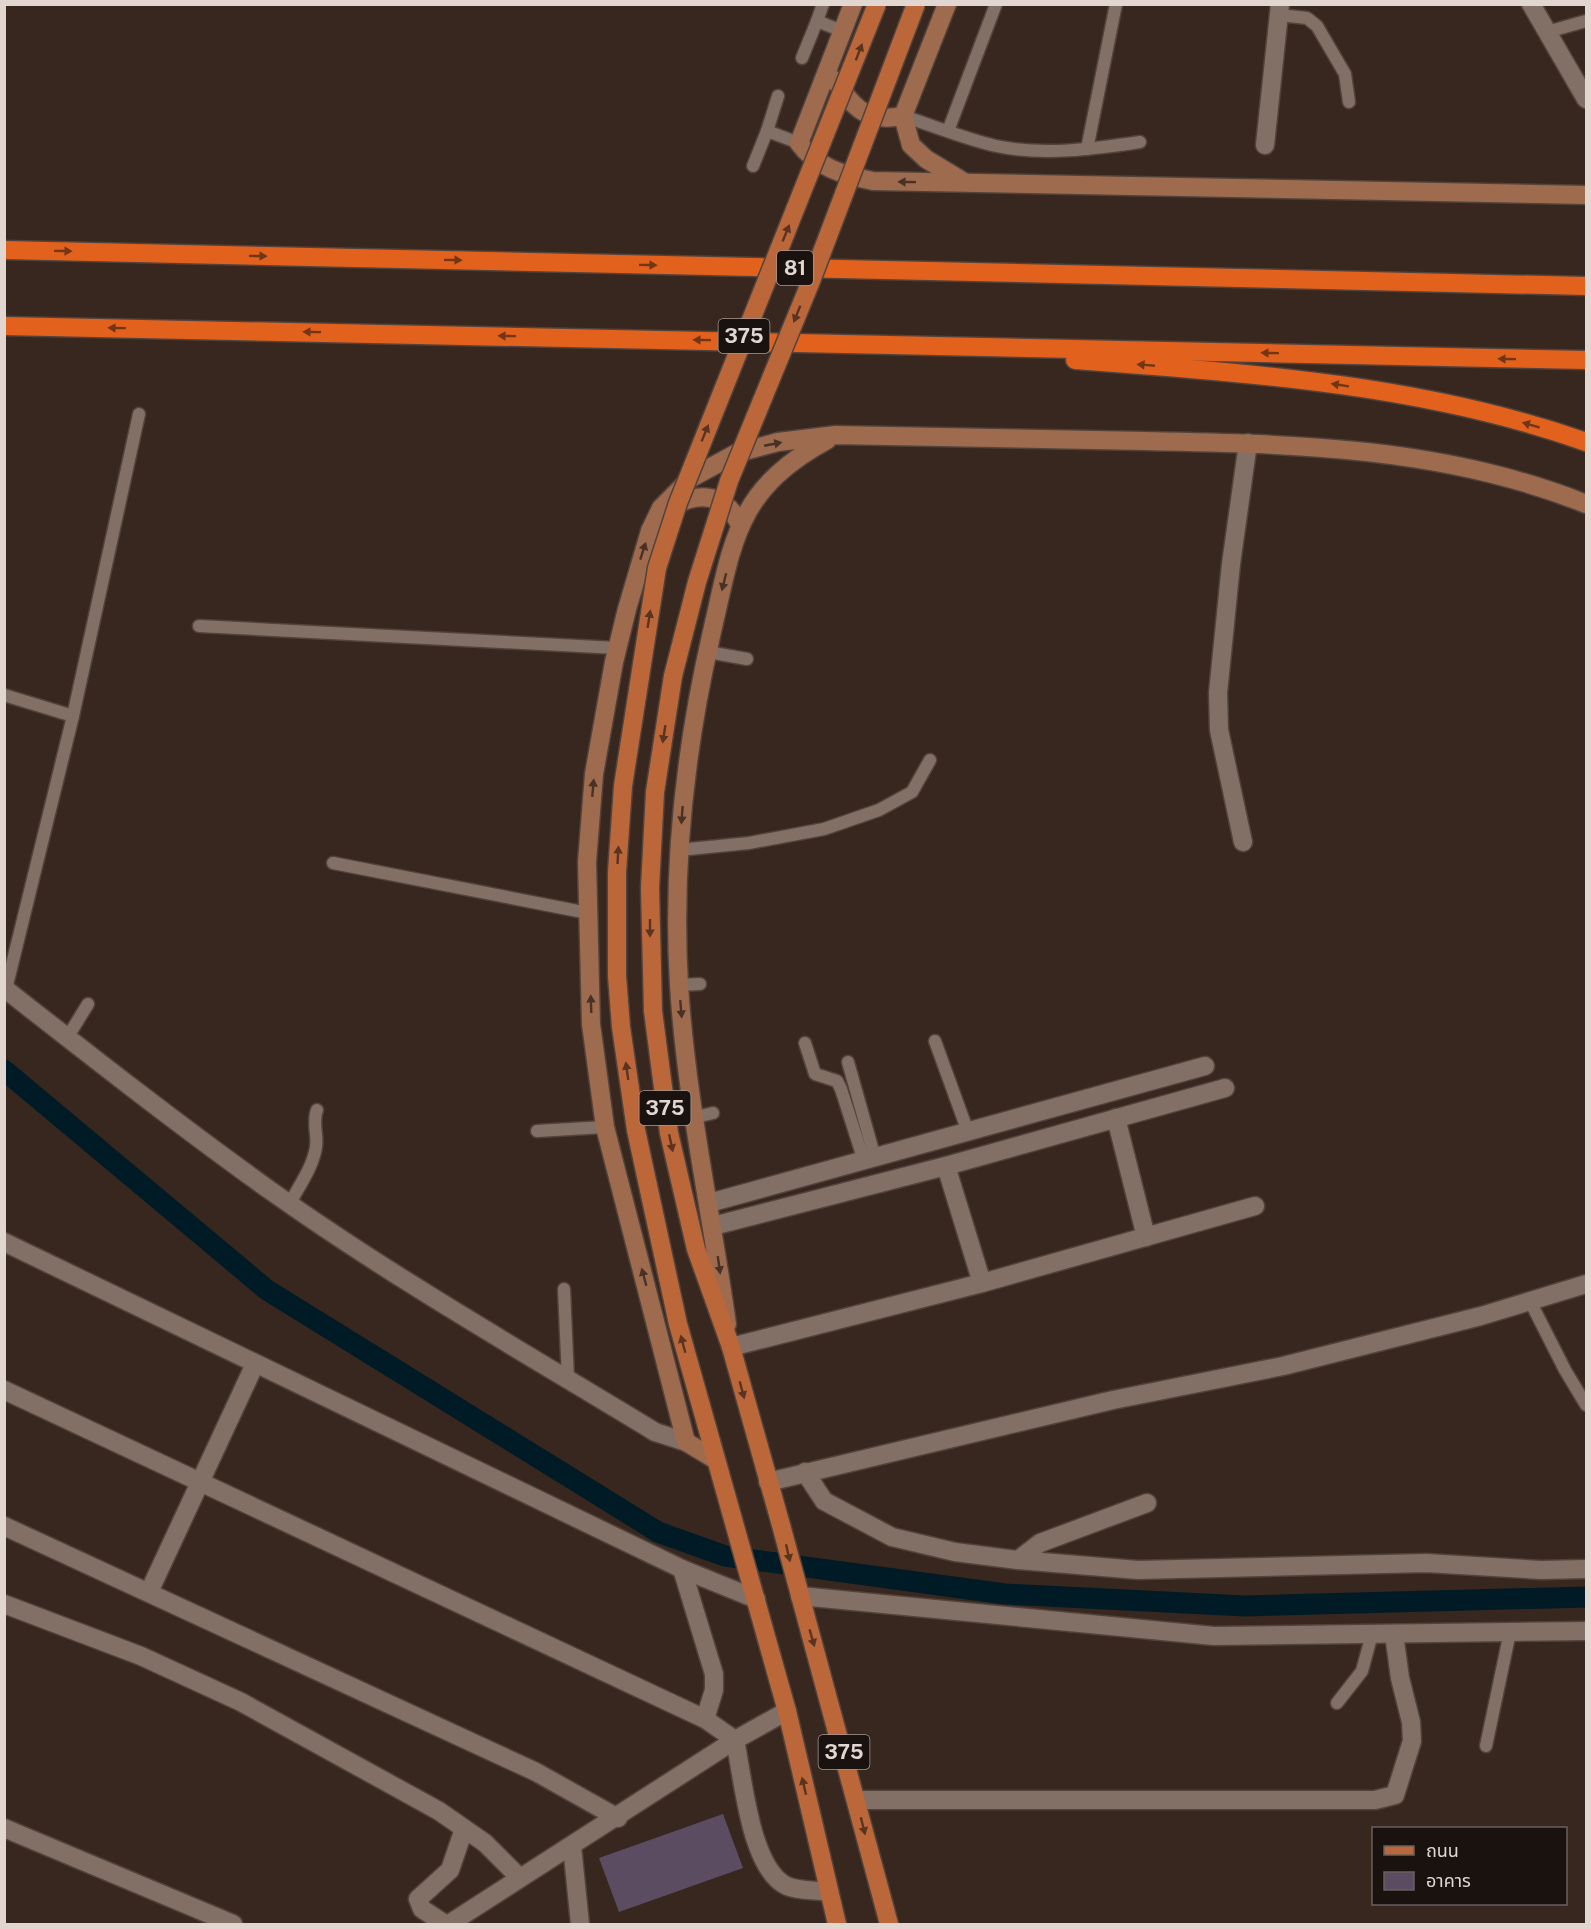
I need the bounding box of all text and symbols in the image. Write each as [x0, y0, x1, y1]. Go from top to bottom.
one-way arrow [855, 43, 865, 61]
one-way arrow [897, 177, 916, 186]
one-way arrow [781, 223, 791, 241]
one-way arrow [53, 246, 72, 256]
one-way arrow [248, 251, 267, 260]
road number: 81 [777, 251, 813, 285]
one-way arrow [443, 255, 462, 265]
one-way arrow [638, 260, 657, 270]
one-way arrow [792, 305, 801, 323]
road number: 375 [718, 319, 770, 353]
one-way arrow [107, 323, 126, 333]
one-way arrow [302, 327, 321, 337]
one-way arrow [497, 331, 516, 341]
one-way arrow [692, 335, 711, 345]
one-way arrow [1261, 349, 1280, 358]
one-way arrow [1498, 354, 1517, 364]
one-way arrow [1137, 360, 1156, 370]
one-way arrow [1330, 381, 1349, 390]
one-way arrow [1522, 420, 1540, 429]
one-way arrow [700, 423, 710, 441]
one-way arrow [764, 439, 783, 448]
one-way arrow [639, 542, 649, 560]
one-way arrow [719, 572, 729, 591]
one-way arrow [644, 609, 653, 628]
one-way arrow [659, 725, 668, 744]
one-way arrow [588, 779, 598, 798]
one-way arrow [677, 805, 687, 824]
one-way arrow [613, 846, 622, 865]
one-way arrow [645, 919, 655, 938]
one-way arrow [586, 994, 595, 1013]
one-way arrow [677, 1000, 686, 1019]
one-way arrow [622, 1061, 631, 1080]
road number: 375 [640, 1091, 690, 1125]
one-way arrow [667, 1133, 676, 1152]
one-way arrow [714, 1255, 723, 1274]
one-way arrow [639, 1268, 649, 1286]
one-way arrow [678, 1335, 688, 1353]
one-way arrow [738, 1381, 748, 1399]
one-way arrow [784, 1544, 794, 1562]
one-way arrow [808, 1629, 817, 1647]
road number: 375 [818, 1735, 870, 1769]
one-way arrow [799, 1776, 808, 1795]
one-way arrow [859, 1817, 869, 1835]
legend [1372, 1827, 1567, 1905]
text: ถนน [1426, 1840, 1459, 1861]
text: อาคาร [1426, 1870, 1471, 1891]

